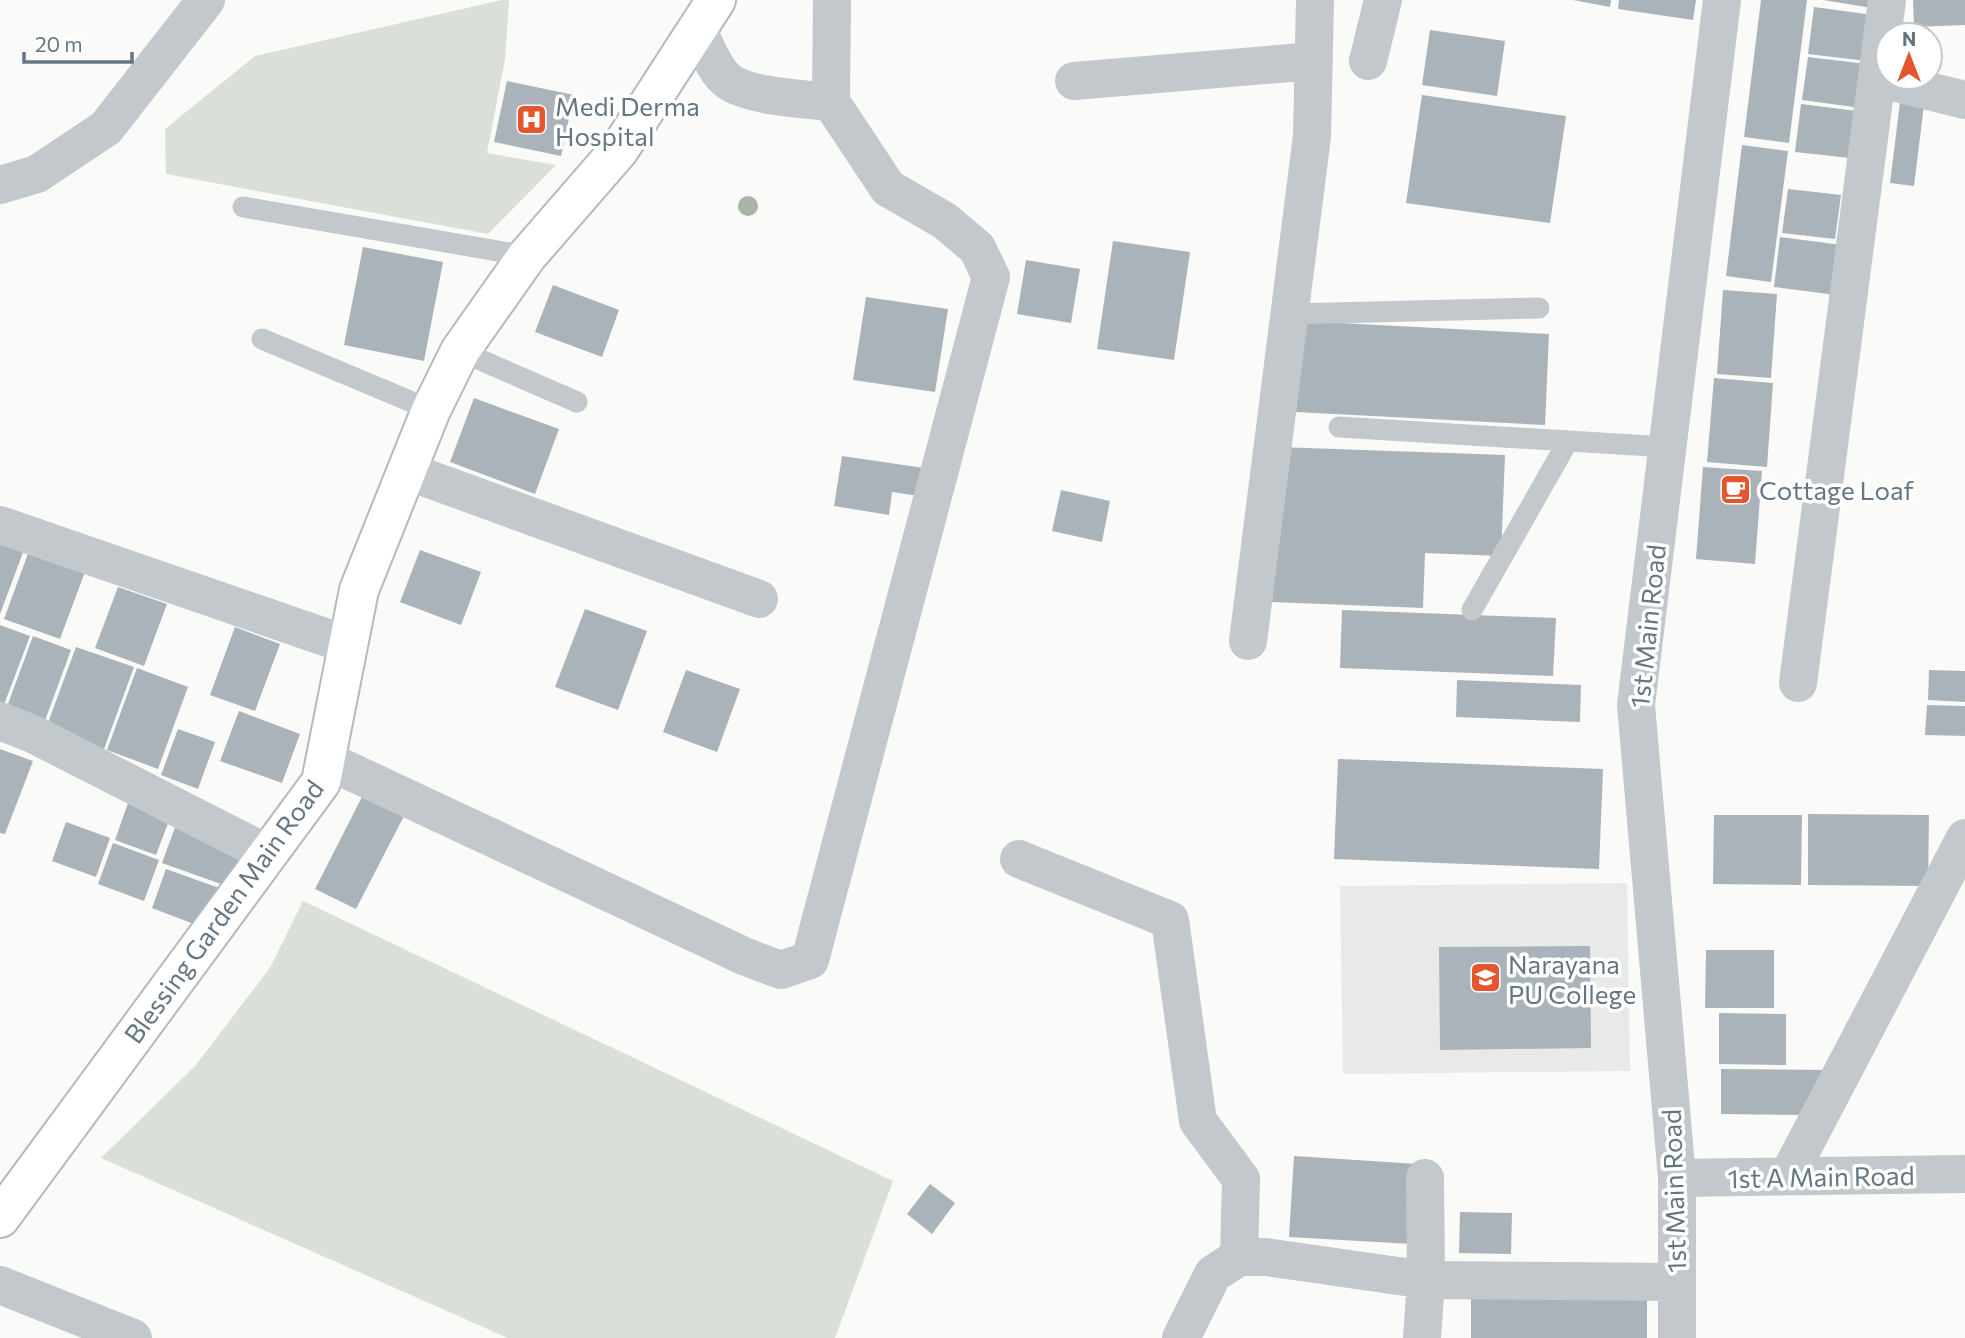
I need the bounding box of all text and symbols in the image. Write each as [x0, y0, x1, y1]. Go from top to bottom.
scale bar [24, 21, 133, 65]
north arrow [1874, 21, 1944, 91]
text: N [1902, 27, 1916, 50]
text: 20 m [35, 31, 83, 56]
place label: Medi Derma Hospital [555, 90, 700, 151]
hospital icon: Medi Derma Hospital [515, 103, 549, 137]
cafe icon: Cottage Loaf [1719, 472, 1753, 506]
place label: Cottage Loaf [1759, 474, 1915, 505]
street label: 1st Main Road [1623, 543, 1671, 709]
street label: Blessing Garden Main Road [117, 773, 329, 1049]
place label: Narayana PU College [1508, 948, 1636, 1009]
school or university icon: Narayana PU College [1468, 961, 1502, 995]
street label: 1st Main Road [1655, 1108, 1691, 1274]
street label: 1st A Main Road [1727, 1159, 1915, 1193]

